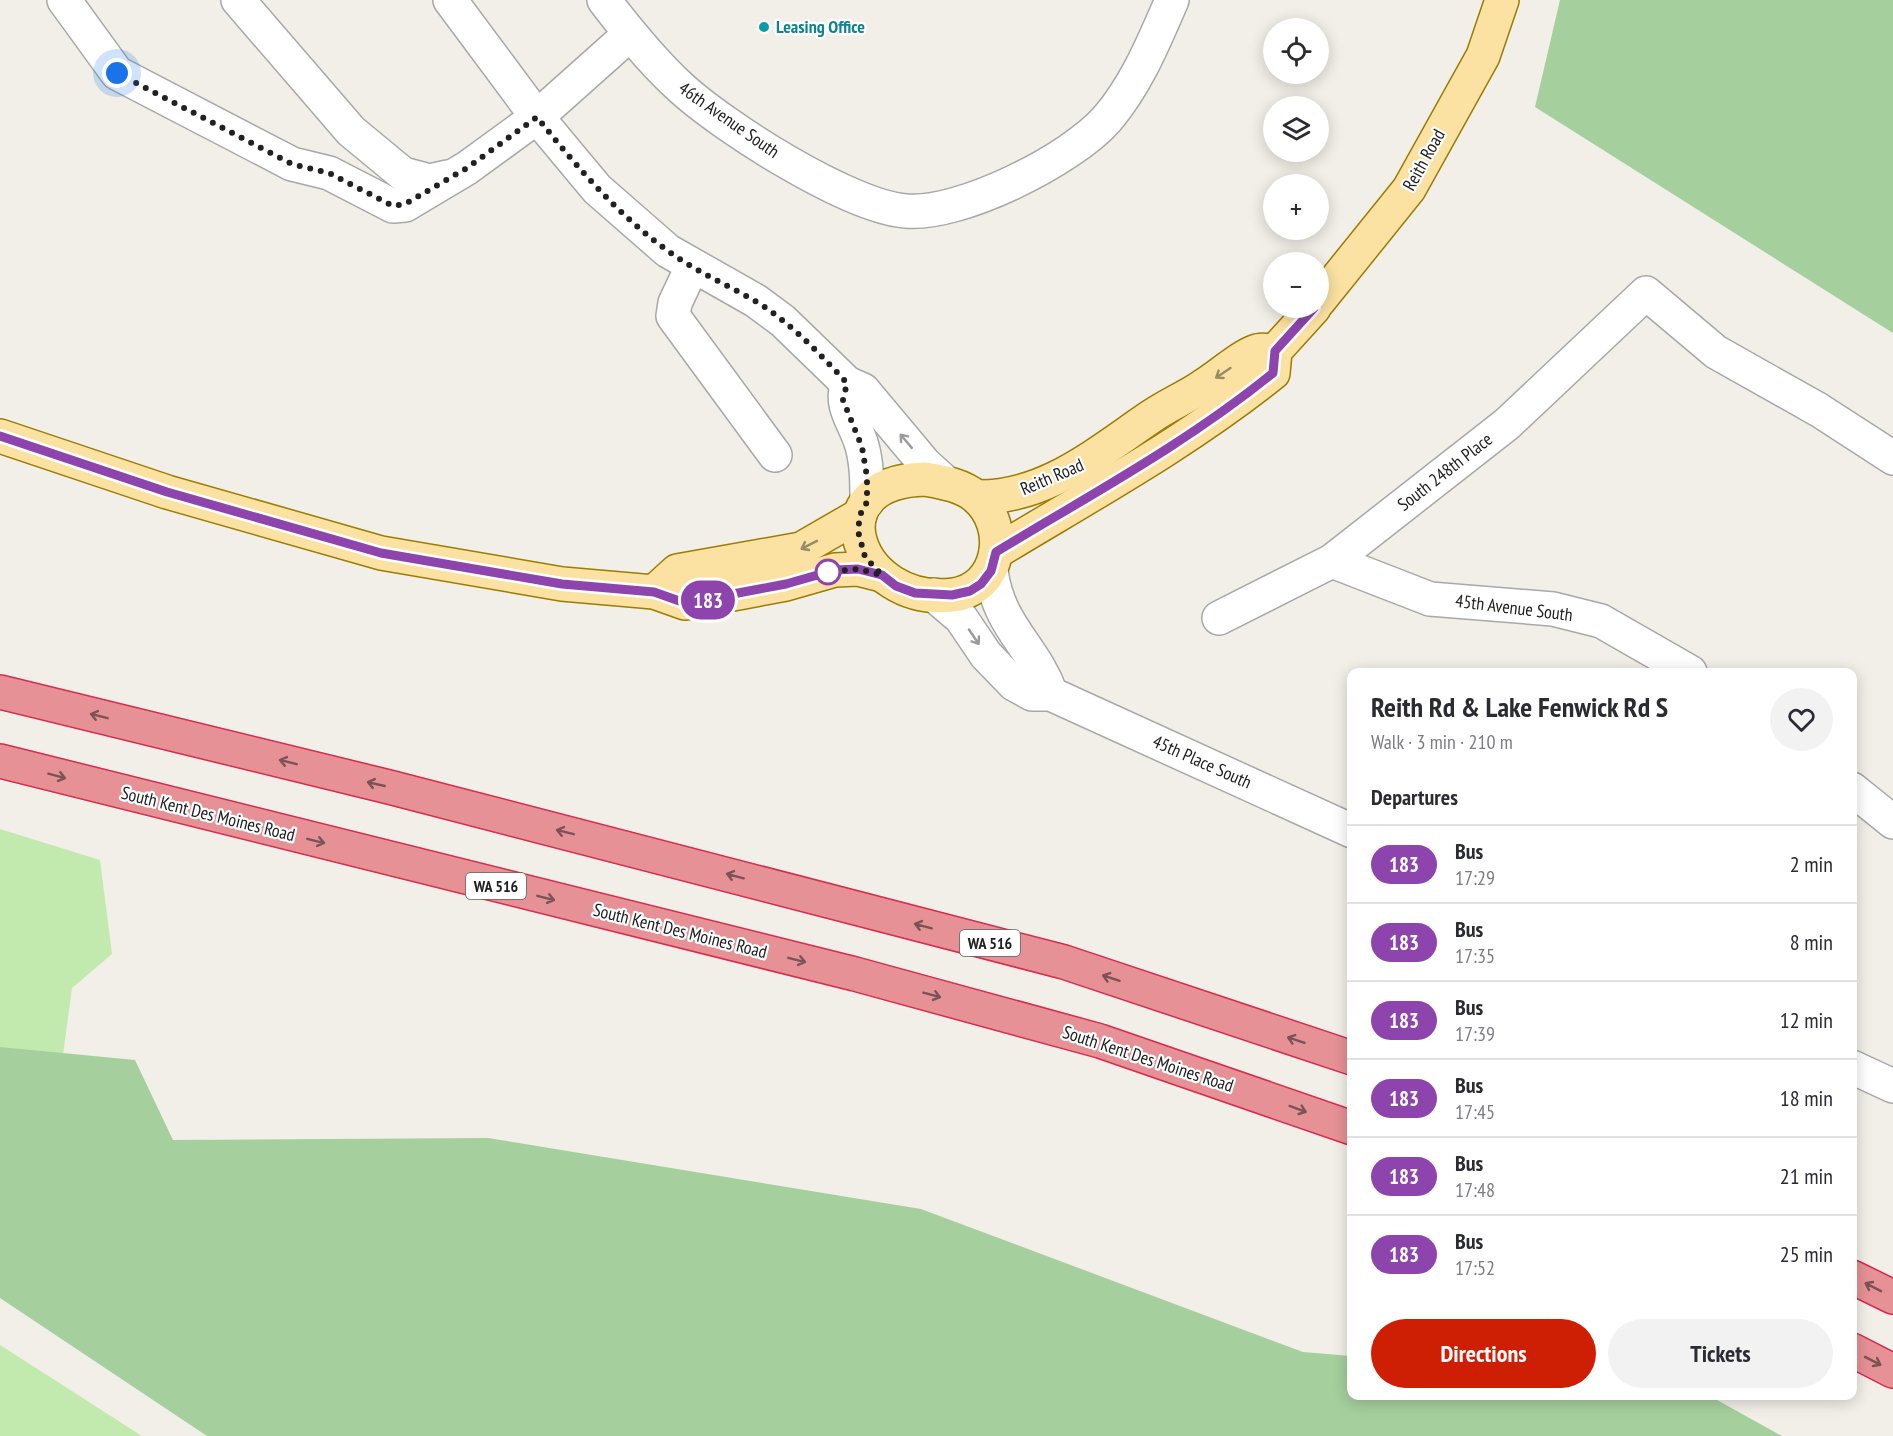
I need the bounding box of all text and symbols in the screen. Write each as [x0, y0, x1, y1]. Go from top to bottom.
place label: Leasing Office [776, 15, 865, 38]
map controls [1263, 18, 1329, 318]
button: locate [1263, 18, 1329, 84]
marker: Leasing Office [757, 20, 771, 34]
your location [102, 58, 132, 88]
street label: 46th Avenue South [674, 76, 784, 163]
button: layers [1263, 96, 1329, 162]
street label: Reith Road [1397, 125, 1450, 194]
button: + [1263, 174, 1329, 240]
button: − [1263, 252, 1329, 318]
one-way arrow [1215, 367, 1232, 379]
street label: South 248th Place [1393, 427, 1497, 516]
one-way arrow [899, 433, 912, 449]
street label: Reith Road [1017, 453, 1087, 500]
one-way arrow [801, 539, 819, 551]
unlabelled marker [815, 559, 841, 585]
line badge: 183 [674, 580, 742, 620]
text: 183 [693, 587, 723, 614]
street label: 45th Avenue South [1454, 589, 1574, 626]
one-way arrow [968, 628, 980, 645]
text: Reith Rd & Lake Fenwick Rd S [1371, 688, 1668, 725]
button: heart [1770, 688, 1833, 751]
one-way arrow [90, 710, 109, 722]
street label: 45th Place South [1149, 729, 1255, 794]
text: Walk · 3 min · 210 m [1371, 729, 1513, 755]
one-way arrow [279, 756, 298, 768]
one-way arrow [47, 770, 66, 782]
one-way arrow [367, 777, 386, 789]
street label: South Kent Des Moines Road [119, 781, 297, 846]
text: Departures [1371, 783, 1458, 811]
one-way arrow [556, 826, 575, 837]
one-way arrow [307, 836, 326, 848]
text: Bus [1455, 837, 1483, 865]
text: 2 min [1790, 850, 1833, 878]
text: 183 [1389, 851, 1419, 878]
text: 17:29 [1455, 865, 1495, 891]
one-way arrow [725, 870, 744, 881]
road number: WA 516 [466, 873, 526, 899]
one-way arrow [537, 893, 556, 905]
street label: South Kent Des Moines Road [591, 898, 769, 963]
text: Bus [1455, 915, 1483, 943]
one-way arrow [914, 919, 933, 931]
text: 8 min [1790, 928, 1833, 956]
text: 183 [1389, 929, 1419, 956]
road number: WA 516 [960, 930, 1020, 956]
text: 17:35 [1455, 943, 1495, 969]
one-way arrow [787, 954, 806, 966]
one-way arrow [1102, 972, 1121, 983]
one-way arrow [922, 990, 941, 1001]
text: Bus [1455, 993, 1483, 1021]
text: 12 min [1780, 1006, 1833, 1034]
text: 183 [1389, 1007, 1419, 1034]
street label: South Kent Des Moines Road [1060, 1020, 1236, 1097]
text: 17:39 [1455, 1021, 1495, 1047]
one-way arrow [1287, 1033, 1306, 1044]
text: Bus [1455, 1071, 1483, 1099]
text: 18 min [1780, 1084, 1833, 1112]
text: 183 [1389, 1085, 1419, 1112]
text: 17:45 [1455, 1099, 1495, 1125]
one-way arrow [1289, 1105, 1307, 1116]
text: Bus [1455, 1149, 1483, 1177]
text: 21 min [1780, 1162, 1833, 1190]
text: 183 [1389, 1163, 1419, 1190]
text: 17:48 [1455, 1177, 1495, 1203]
text: Bus [1455, 1227, 1483, 1255]
text: 25 min [1780, 1240, 1833, 1268]
text: 183 [1389, 1241, 1419, 1268]
text: 17:52 [1455, 1255, 1495, 1281]
one-way arrow [1864, 1281, 1882, 1292]
button: Directions [1371, 1319, 1596, 1388]
button: Tickets [1608, 1319, 1833, 1388]
one-way arrow [1863, 1355, 1881, 1367]

